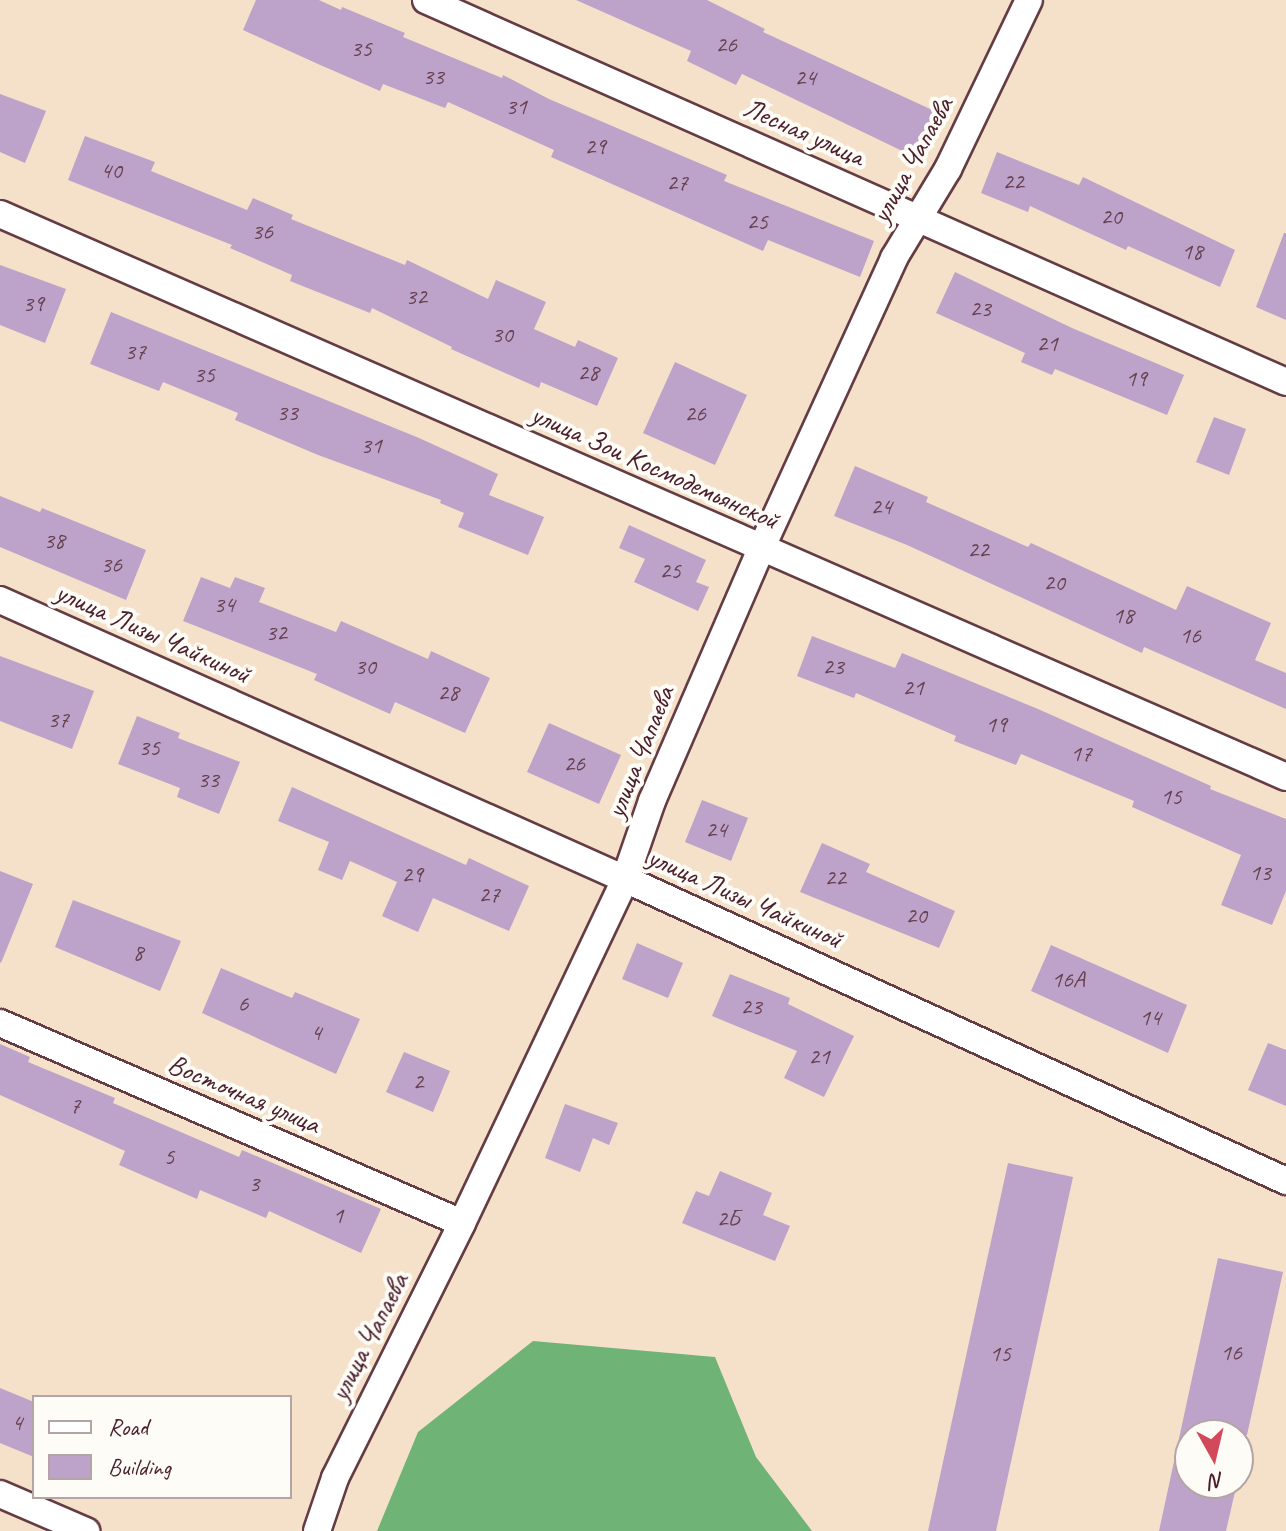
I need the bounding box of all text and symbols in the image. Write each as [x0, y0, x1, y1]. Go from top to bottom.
house number: 26 [715, 31, 737, 59]
house number: 35 [350, 35, 372, 63]
house number: 33 [422, 63, 444, 91]
house number: 24 [794, 64, 816, 92]
street label: Лесная улица [739, 91, 869, 173]
street label: улица Чапаева [864, 91, 960, 229]
house number: 31 [505, 93, 527, 121]
house number: 29 [584, 133, 606, 161]
house number: 40 [100, 157, 122, 185]
house number: 22 [1002, 168, 1024, 196]
house number: 27 [666, 169, 688, 197]
house number: 20 [1100, 203, 1122, 231]
house number: 25 [746, 208, 768, 236]
house number: 36 [251, 218, 273, 246]
house number: 18 [1181, 238, 1203, 266]
house number: 32 [405, 283, 427, 311]
house number: 39 [22, 290, 44, 318]
house number: 23 [969, 295, 991, 323]
house number: 30 [491, 321, 513, 349]
house number: 21 [1036, 330, 1058, 358]
house number: 37 [124, 338, 146, 366]
house number: 28 [577, 359, 599, 387]
house number: 35 [193, 361, 215, 389]
house number: 19 [1125, 365, 1147, 393]
street label: улица Зои Космодемьянской [526, 397, 784, 537]
house number: 33 [276, 399, 298, 427]
house number: 26 [684, 400, 706, 428]
house number: 31 [360, 432, 382, 460]
house number: 24 [870, 493, 892, 521]
house number: 38 [43, 527, 65, 555]
house number: 22 [967, 536, 989, 564]
house number: 36 [100, 551, 122, 579]
house number: 25 [659, 557, 681, 585]
house number: 20 [1043, 569, 1065, 597]
street label: улица Лизы Чайкиной [51, 575, 255, 691]
house number: 34 [213, 591, 235, 619]
house number: 18 [1112, 602, 1134, 630]
house number: 32 [265, 619, 287, 647]
house number: 16 [1179, 622, 1201, 650]
house number: 30 [354, 653, 376, 681]
house number: 23 [822, 653, 844, 681]
house number: 21 [902, 674, 924, 702]
house number: 28 [437, 679, 459, 707]
street label: улица Чапаева [598, 681, 682, 823]
house number: 37 [47, 706, 69, 734]
house number: 19 [985, 711, 1007, 739]
house number: 35 [138, 734, 160, 762]
house number: 17 [1070, 740, 1092, 768]
house number: 26 [563, 750, 585, 778]
house number: 33 [197, 766, 219, 794]
house number: 15 [1160, 783, 1182, 811]
house number: 24 [705, 816, 727, 844]
street label: улица Лизы Чайкиной [643, 840, 847, 956]
house number: 13 [1249, 859, 1271, 887]
house number: 29 [401, 861, 423, 889]
house number: 22 [824, 864, 846, 892]
house number: 27 [478, 881, 500, 909]
house number: 20 [905, 902, 927, 930]
house number: 8 [133, 939, 143, 967]
house number: 16А [1051, 966, 1085, 994]
house number: 6 [238, 990, 248, 1018]
house number: 23 [740, 993, 762, 1021]
house number: 14 [1139, 1004, 1161, 1032]
house number: 4 [311, 1019, 321, 1047]
house number: 21 [808, 1043, 830, 1071]
street label: Восточная улица [162, 1046, 326, 1142]
house number: 2 [413, 1068, 423, 1096]
house number: 7 [70, 1092, 80, 1120]
house number: 5 [164, 1143, 174, 1171]
house number: 3 [249, 1170, 259, 1198]
house number: 1 [333, 1202, 343, 1230]
house number: 2Б [716, 1205, 740, 1233]
street label: улица Чапаева [322, 1267, 416, 1407]
house number: 16 [1220, 1339, 1242, 1367]
house number: 15 [989, 1340, 1011, 1368]
legend [32, 1395, 292, 1499]
house number: 4 [12, 1409, 22, 1437]
text: Road [108, 1412, 148, 1442]
north arrow [1174, 1419, 1254, 1499]
text: Building [108, 1452, 171, 1482]
text: N [1208, 1466, 1226, 1496]

